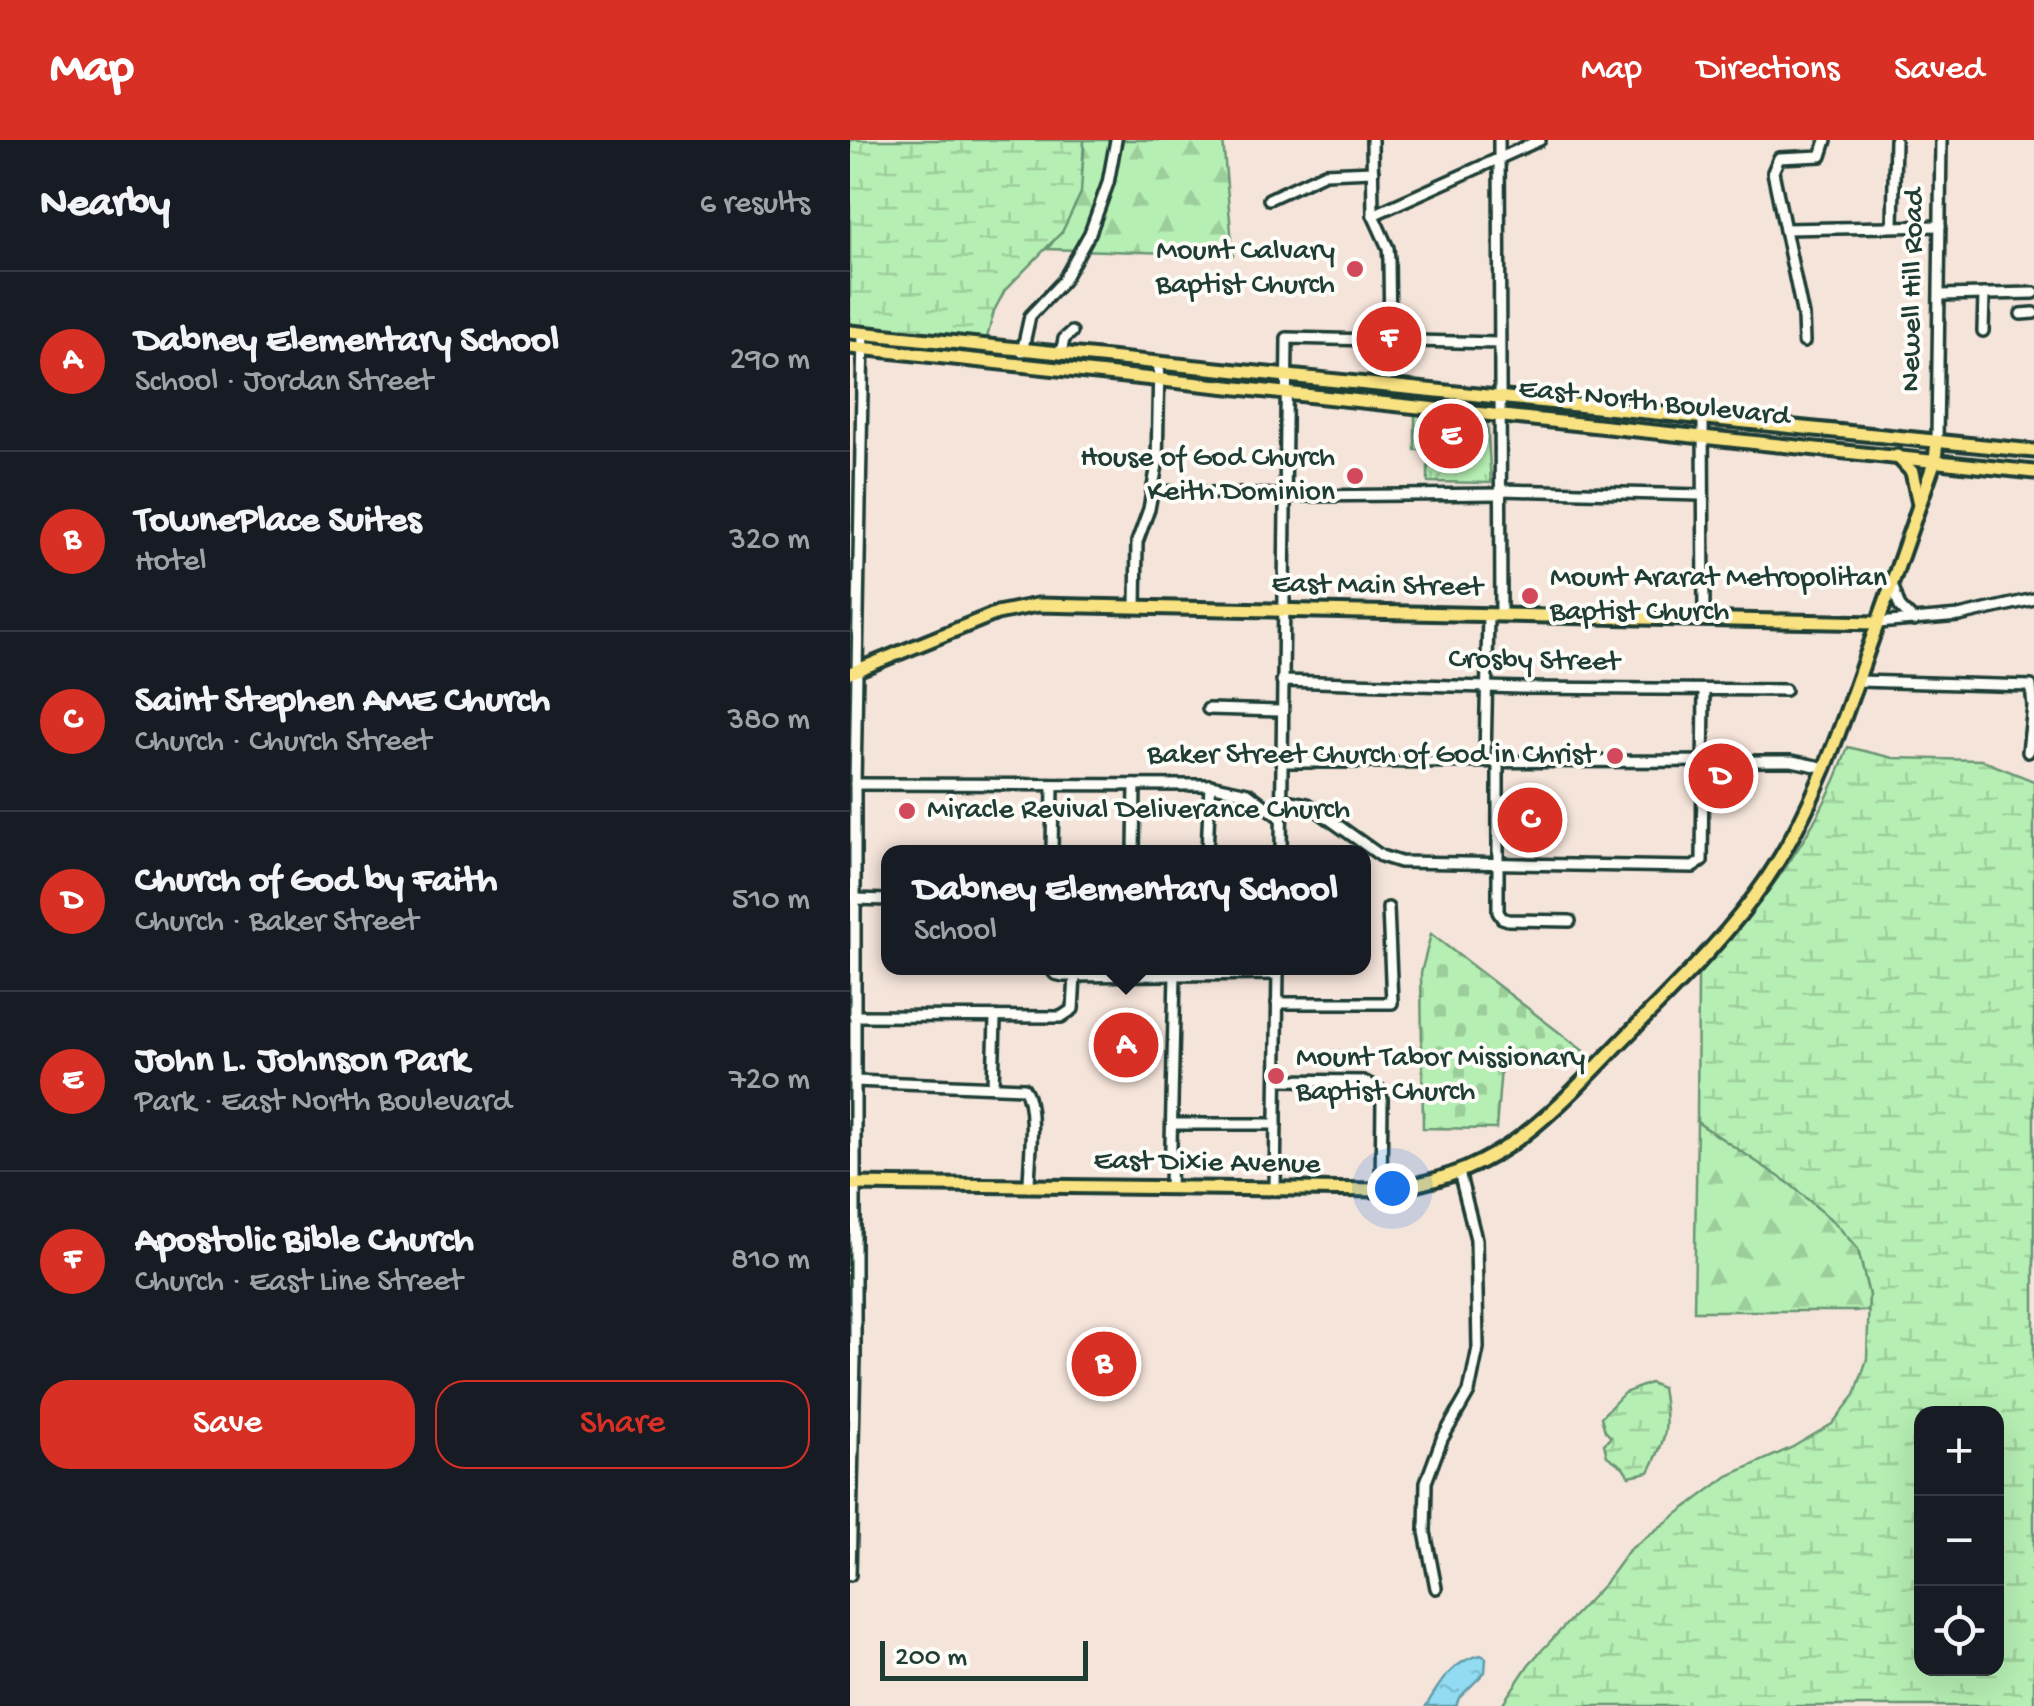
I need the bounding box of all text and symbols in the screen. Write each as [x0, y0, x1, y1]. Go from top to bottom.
text: Map [50, 42, 134, 99]
text: Map [1581, 50, 1642, 91]
text: Directions [1697, 50, 1839, 91]
text: Saved [1894, 50, 1984, 91]
text: Nearby [40, 181, 170, 230]
text: 6 results [700, 186, 810, 224]
street label: Newell Hill Road [1895, 186, 1933, 392]
place label: Mount Calvary Baptist Church [1155, 235, 1335, 304]
marker: Mount Calvary Baptist Church [1344, 258, 1366, 280]
pin: F [1356, 302, 1422, 376]
text: Dabney Elementary School [135, 320, 559, 364]
text: A [63, 342, 82, 380]
text: 290 m [730, 342, 810, 380]
text: School · Jordan Street [135, 364, 433, 402]
street label: East North Boulevard [1517, 372, 1794, 436]
pin: E [1418, 398, 1484, 474]
place label: House of God Church Keith Dominion [1080, 442, 1335, 511]
marker: House of God Church Keith Dominion [1344, 465, 1366, 487]
text: TownePlace Suites [135, 500, 421, 544]
text: B [64, 522, 81, 560]
text: 320 m [729, 522, 810, 560]
text: Hotel [135, 544, 207, 582]
place label: Mount Ararat Metropolitan Baptist Church [1549, 562, 1887, 631]
street label: East Main Street [1271, 568, 1486, 606]
marker: Mount Ararat Metropolitan Baptist Church [1519, 585, 1541, 607]
street label: Crosby Street [1448, 643, 1623, 681]
text: Saint Stephen AME Church [135, 680, 550, 724]
text: C [64, 702, 81, 740]
text: 380 m [727, 702, 810, 740]
text: Church · Church Street [135, 724, 431, 762]
pin: D [1688, 738, 1754, 814]
place label: Baker Street Church of God in Christ [1146, 739, 1598, 774]
marker: Baker Street Church of God in Christ [1604, 745, 1626, 767]
pin: C [1498, 782, 1562, 858]
place label: Miracle Revival Deliverance Church [927, 794, 1350, 829]
marker: Miracle Revival Deliverance Church [896, 800, 918, 822]
popup [881, 845, 1371, 975]
text: Church of God by Faith [135, 860, 497, 904]
text: Dabney Elementary School [914, 869, 1338, 913]
text: D [62, 882, 83, 920]
text: 510 m [732, 882, 810, 920]
text: Church · Baker Street [135, 904, 418, 942]
text: School [914, 913, 997, 951]
pin: A [1094, 1008, 1158, 1082]
text: John L. Johnson Park [135, 1040, 469, 1084]
place label: Mount Tabor Missionary Baptist Church [1295, 1042, 1585, 1111]
text: E [63, 1062, 82, 1100]
text: 720 m [729, 1062, 810, 1100]
marker: Mount Tabor Missionary Baptist Church [1265, 1065, 1287, 1087]
text: Park · East North Boulevard [135, 1084, 512, 1122]
street label: East Dixie Avenue [1093, 1145, 1321, 1183]
your location [1367, 1163, 1418, 1214]
text: Apostolic Bible Church [135, 1220, 474, 1264]
text: F [64, 1242, 81, 1280]
text: 810 m [731, 1242, 810, 1280]
text: Church · East Line Street [135, 1264, 463, 1302]
pin: B [1072, 1326, 1136, 1402]
button: Save [40, 1380, 415, 1469]
button: Share [435, 1380, 810, 1469]
map controls [1914, 1406, 2004, 1676]
button: + [1914, 1406, 2004, 1496]
button: − [1914, 1496, 2004, 1586]
button: locate [1914, 1586, 2004, 1676]
scale bar [880, 1636, 1088, 1680]
text: 200 m [895, 1642, 967, 1675]

